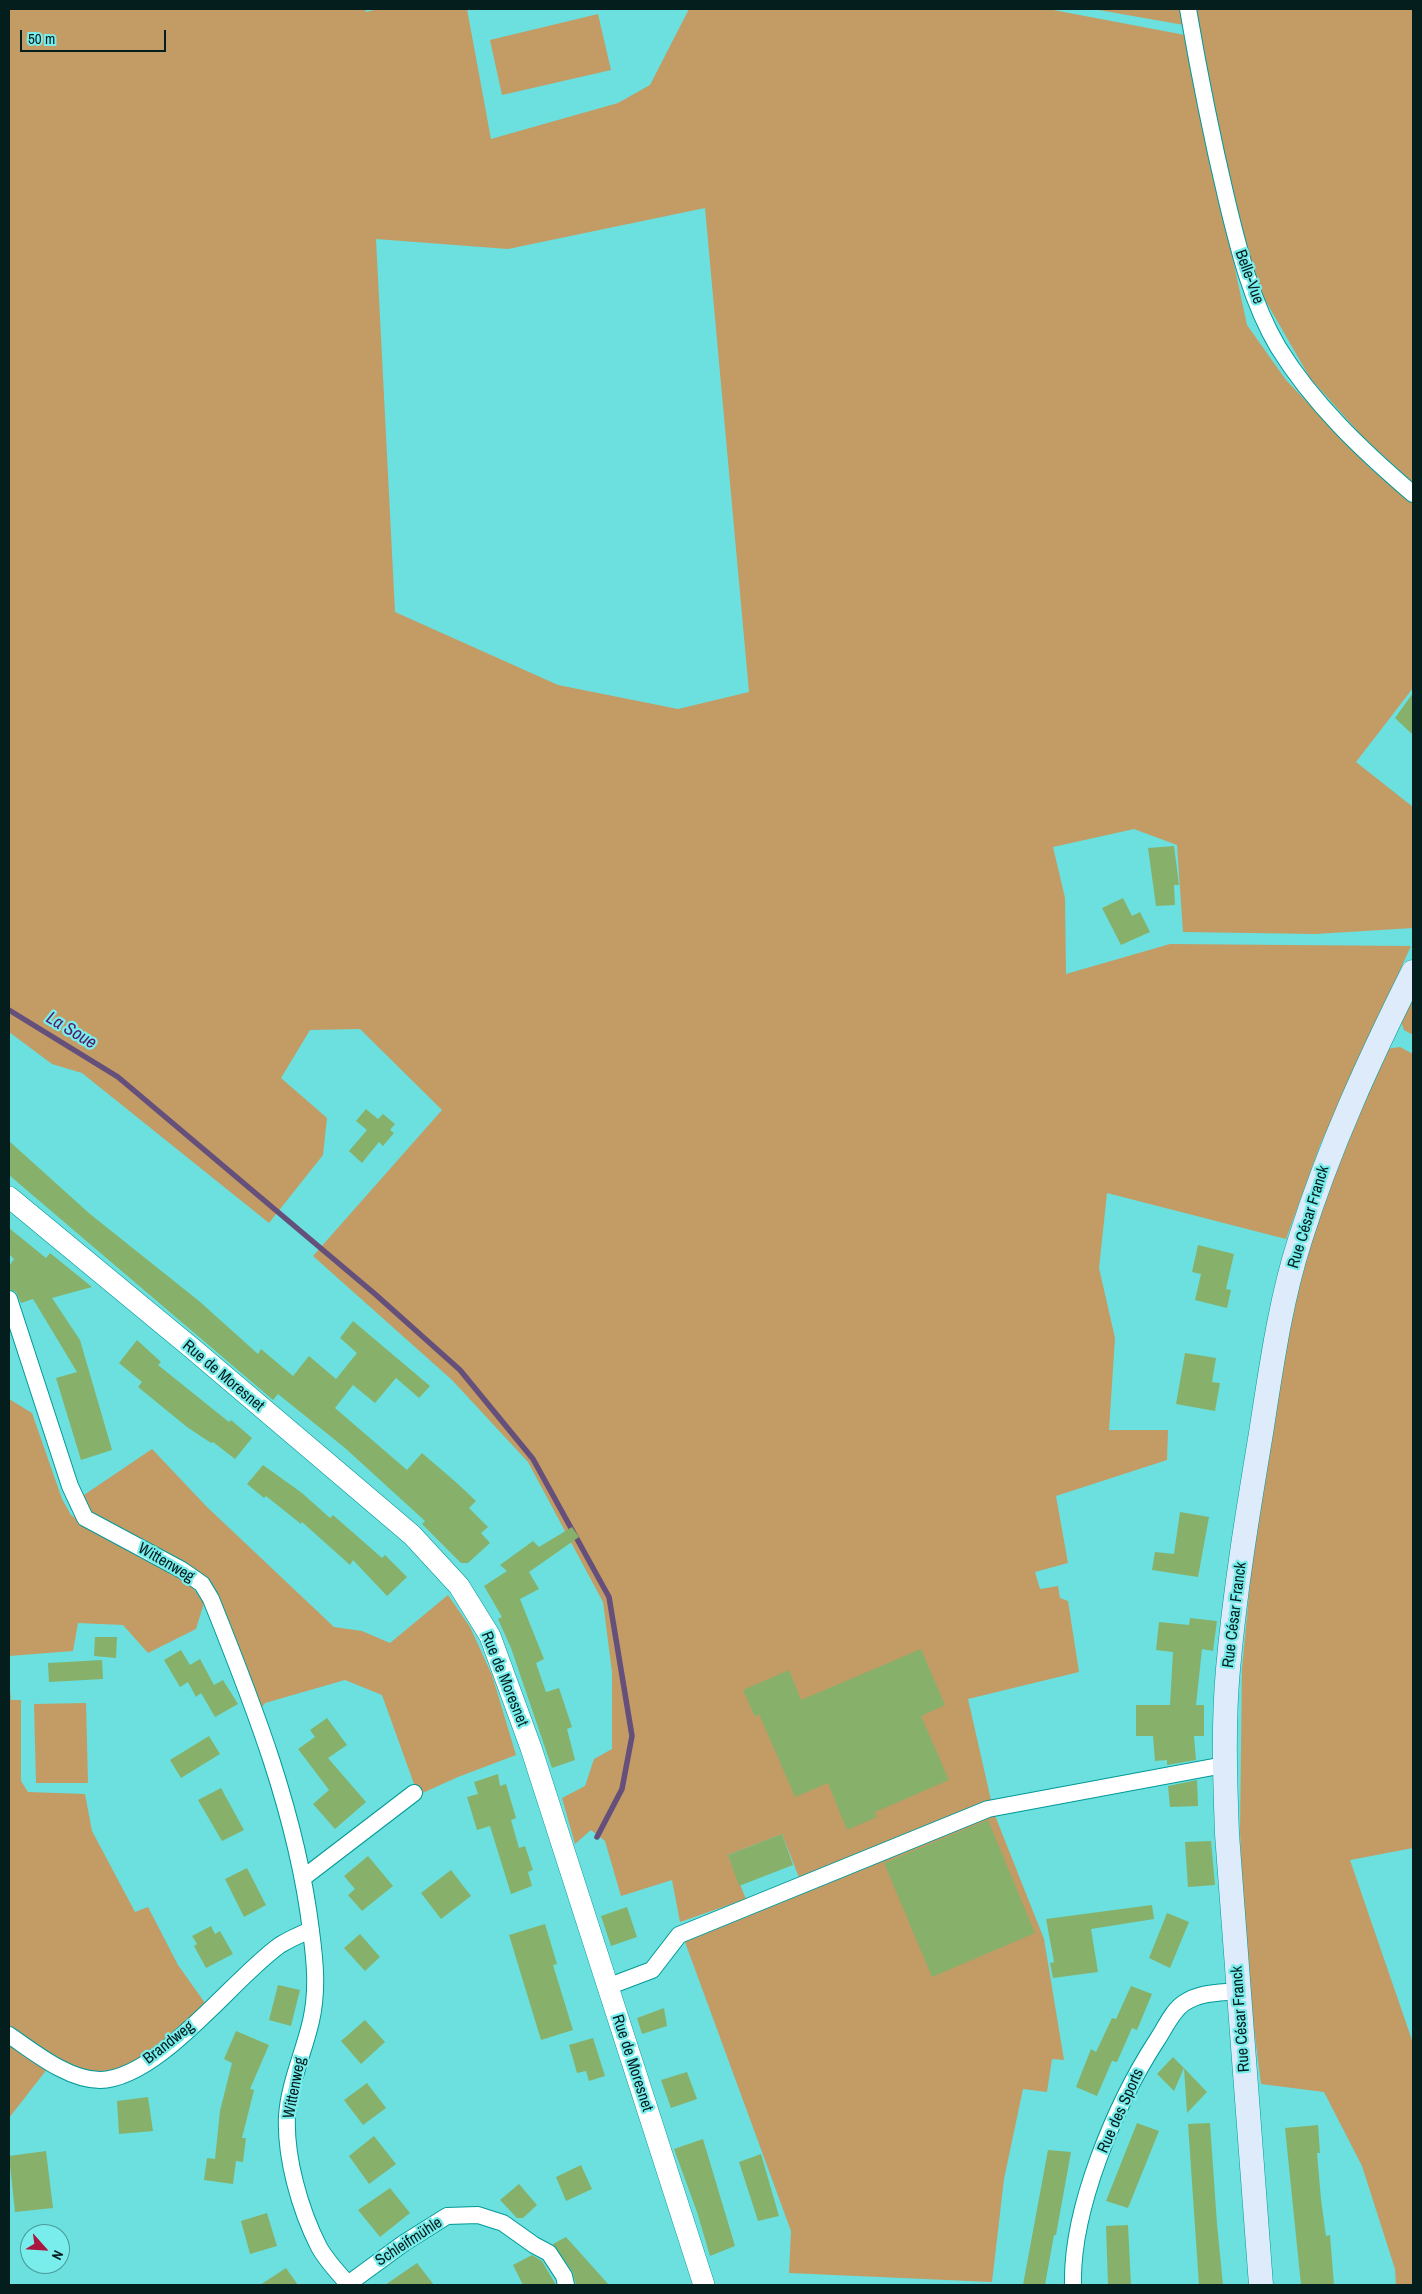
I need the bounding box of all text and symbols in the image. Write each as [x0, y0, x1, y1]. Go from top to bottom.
scale bar [22, 20, 169, 52]
text: 50 m [28, 28, 55, 49]
street label: Belle-Vue [1230, 247, 1268, 307]
water label: La Soue [42, 1008, 100, 1054]
street label: Rue César Franck [1284, 1163, 1334, 1271]
street label: Rue de Moresnet [178, 1336, 268, 1416]
street label: Wittenweg [134, 1539, 198, 1587]
street label: Rue César Franck [1219, 1561, 1251, 1669]
street label: Rue de Moresnet [476, 1629, 532, 1729]
street label: Rue César Franck [1228, 1965, 1254, 2073]
street label: Rue de Moresnet [607, 2012, 657, 2114]
street label: Brandweg [140, 2017, 198, 2069]
street label: Wittenweg [280, 2056, 310, 2120]
street label: Rue des Sports [1094, 2066, 1148, 2156]
street label: Schleifmühle [372, 2213, 446, 2271]
north arrow [20, 2224, 70, 2274]
text: N [48, 2247, 67, 2263]

